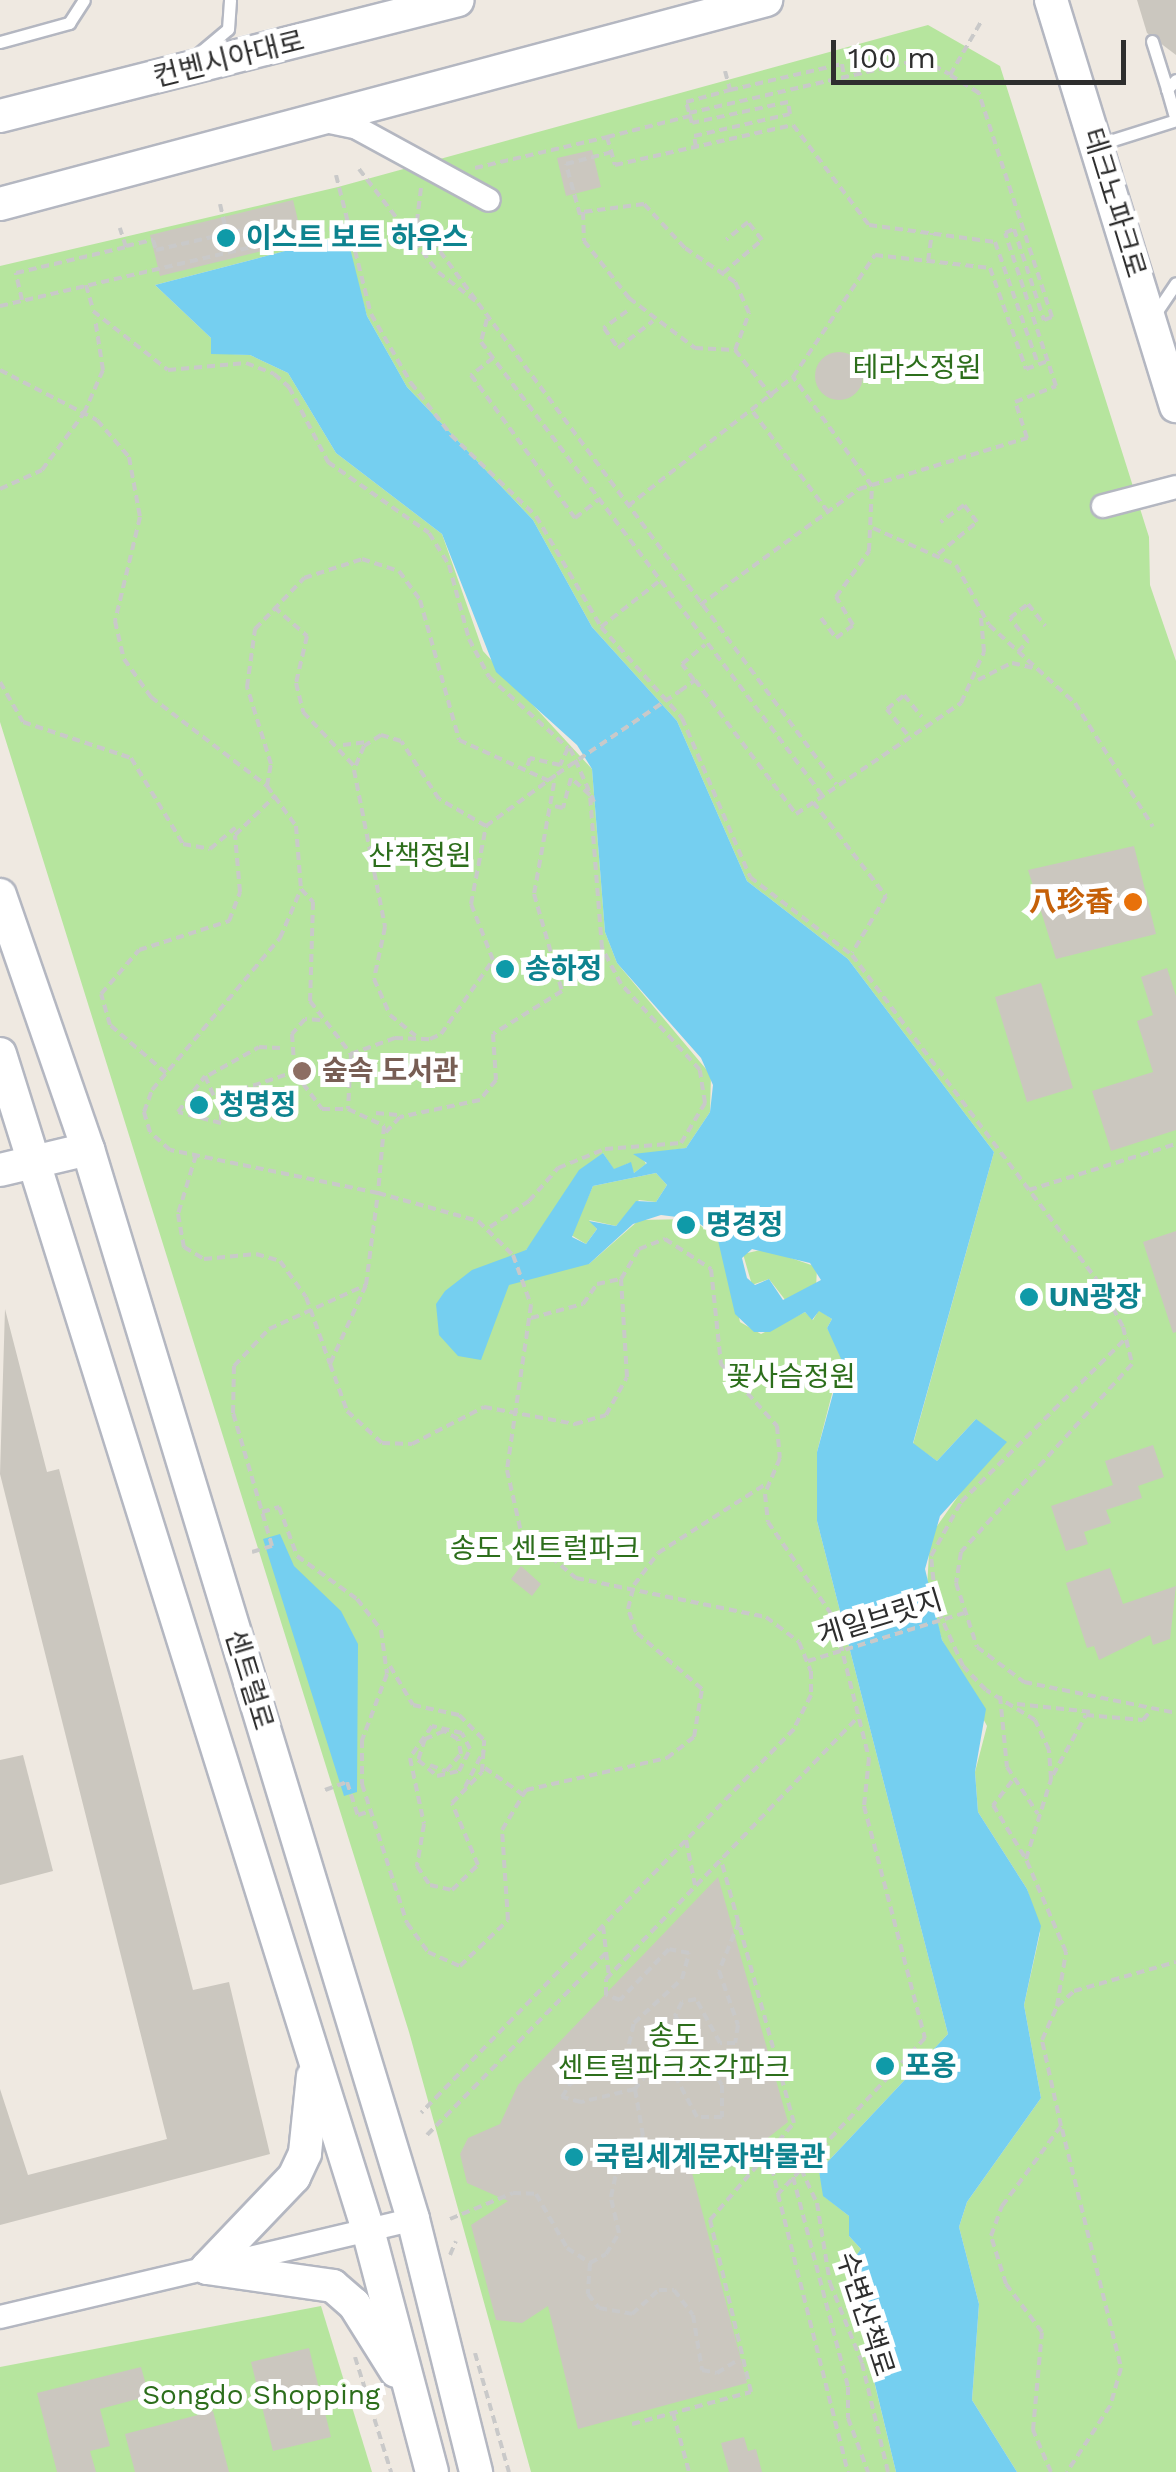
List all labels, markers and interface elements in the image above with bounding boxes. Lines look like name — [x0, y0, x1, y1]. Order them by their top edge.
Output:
scale bar — [836, 20, 1131, 82]
street label: 컨벤시아대로 — [150, 24, 308, 94]
text: 100 m — [848, 40, 936, 75]
street label: 테크노파크로 — [1075, 124, 1153, 282]
place label: 이스트 보트 하우스 — [246, 221, 468, 255]
marker: 이스트 보트 하우스 — [215, 227, 237, 249]
park label: 테라스정원 — [853, 351, 981, 385]
park label: 산책정원 — [368, 839, 472, 873]
place label: 八珍香 — [1029, 885, 1113, 919]
marker: 八珍香 — [1122, 891, 1144, 913]
place label: 송하정 — [525, 952, 602, 986]
marker: 송하정 — [494, 958, 516, 980]
place label: 숲속 도서관 — [322, 1054, 459, 1088]
marker: 숲속 도서관 — [291, 1060, 313, 1082]
place label: 청명정 — [219, 1088, 296, 1122]
marker: 청명정 — [188, 1094, 210, 1116]
place label: 명경정 — [706, 1208, 783, 1242]
marker: 명경정 — [675, 1214, 697, 1236]
place label: UN광장 — [1049, 1280, 1141, 1314]
marker: UN광장 — [1018, 1286, 1040, 1308]
park label: 꽃사슴정원 — [727, 1360, 855, 1394]
park label: 송도 센트럴파크 — [450, 1532, 640, 1566]
street label: 게일브릿지 — [814, 1583, 946, 1653]
street label: 센트럴로 — [218, 1626, 280, 1734]
park label: 송도 센트럴파크조각파크 — [558, 2019, 790, 2085]
place label: 포옹 — [905, 2049, 957, 2083]
marker: 포옹 — [874, 2055, 896, 2077]
place label: 국립세계문자박물관 — [594, 2140, 826, 2174]
marker: 국립세계문자박물관 — [563, 2146, 585, 2168]
street label: 수변산책로 — [829, 2248, 901, 2380]
park label: Songdo Shopping — [142, 2378, 380, 2412]

